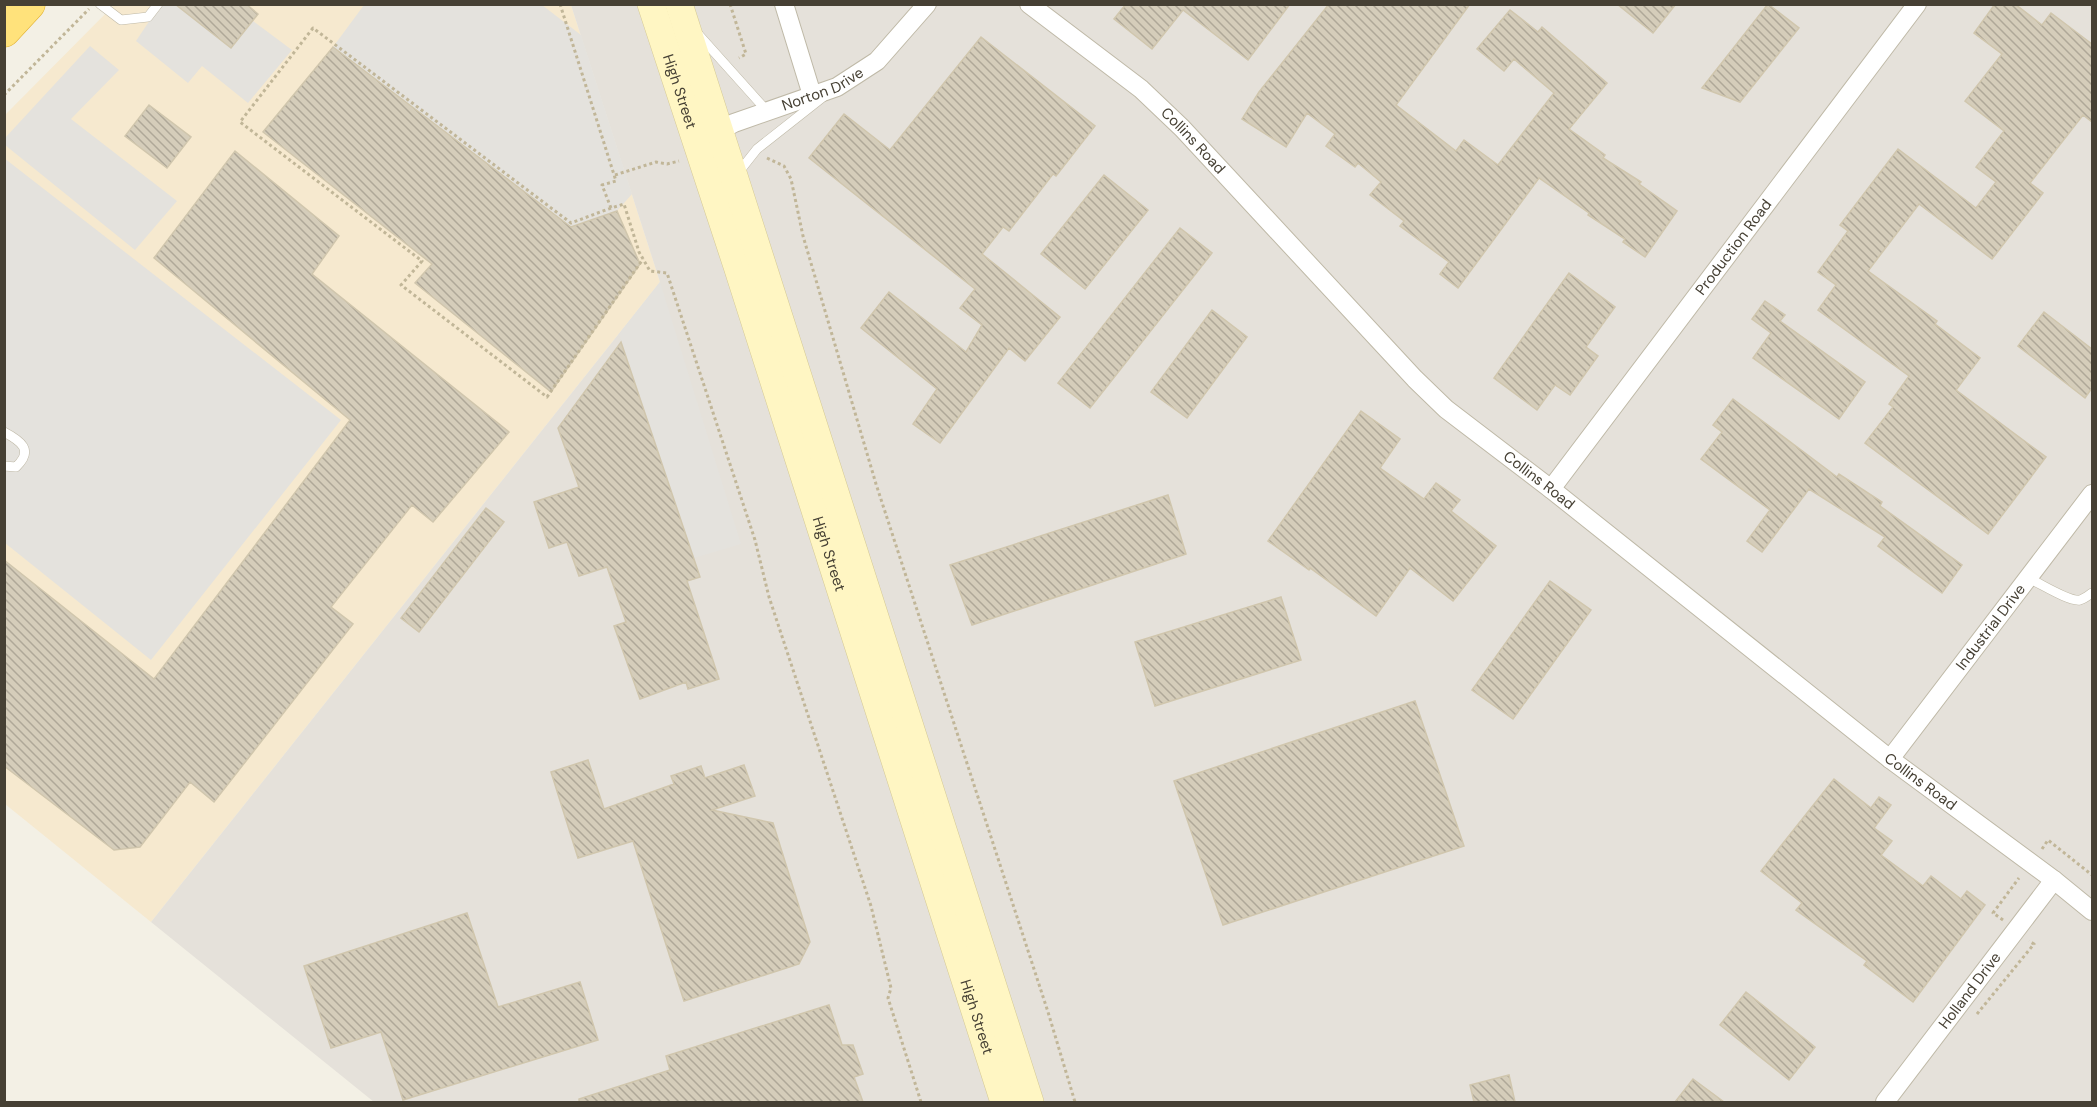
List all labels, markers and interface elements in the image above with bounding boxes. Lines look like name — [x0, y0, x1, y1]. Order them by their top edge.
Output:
street label: High Street — [658, 52, 701, 131]
street label: Norton Drive — [779, 62, 867, 116]
street label: Collins Road — [1156, 103, 1230, 178]
street label: Production Road — [1691, 195, 1776, 299]
street label: Collins Road — [1499, 446, 1579, 514]
street label: High Street — [808, 514, 850, 594]
street label: Industrial Drive — [1951, 580, 2030, 674]
street label: Collins Road — [1880, 748, 1961, 815]
street label: Holland Drive — [1934, 948, 2006, 1033]
street label: High Street — [956, 977, 998, 1057]

